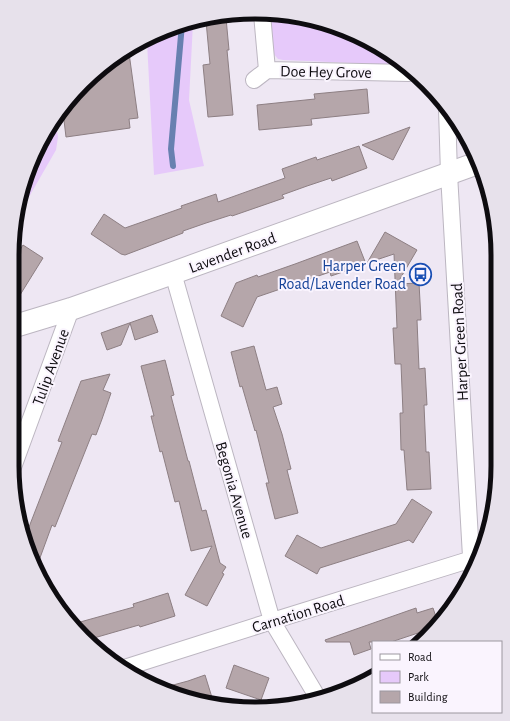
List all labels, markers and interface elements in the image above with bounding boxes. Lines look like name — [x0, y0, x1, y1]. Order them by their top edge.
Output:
street label: Doe Hey Grove — [280, 63, 372, 82]
street label: Lavender Road — [187, 230, 278, 276]
place label: Harper Green Road/Lavender Road — [278, 258, 406, 292]
bus stop icon: Harper Green Road/Lavender Road — [408, 261, 434, 287]
street label: Harper Green Road — [449, 282, 471, 401]
street label: Tulip Avenue — [30, 327, 72, 408]
street label: Begonia Avenue — [213, 440, 256, 541]
street label: Carnation Road — [250, 592, 346, 636]
legend — [372, 641, 502, 713]
text: Road — [408, 651, 432, 663]
text: Park — [408, 671, 429, 683]
text: Building — [408, 691, 448, 703]

